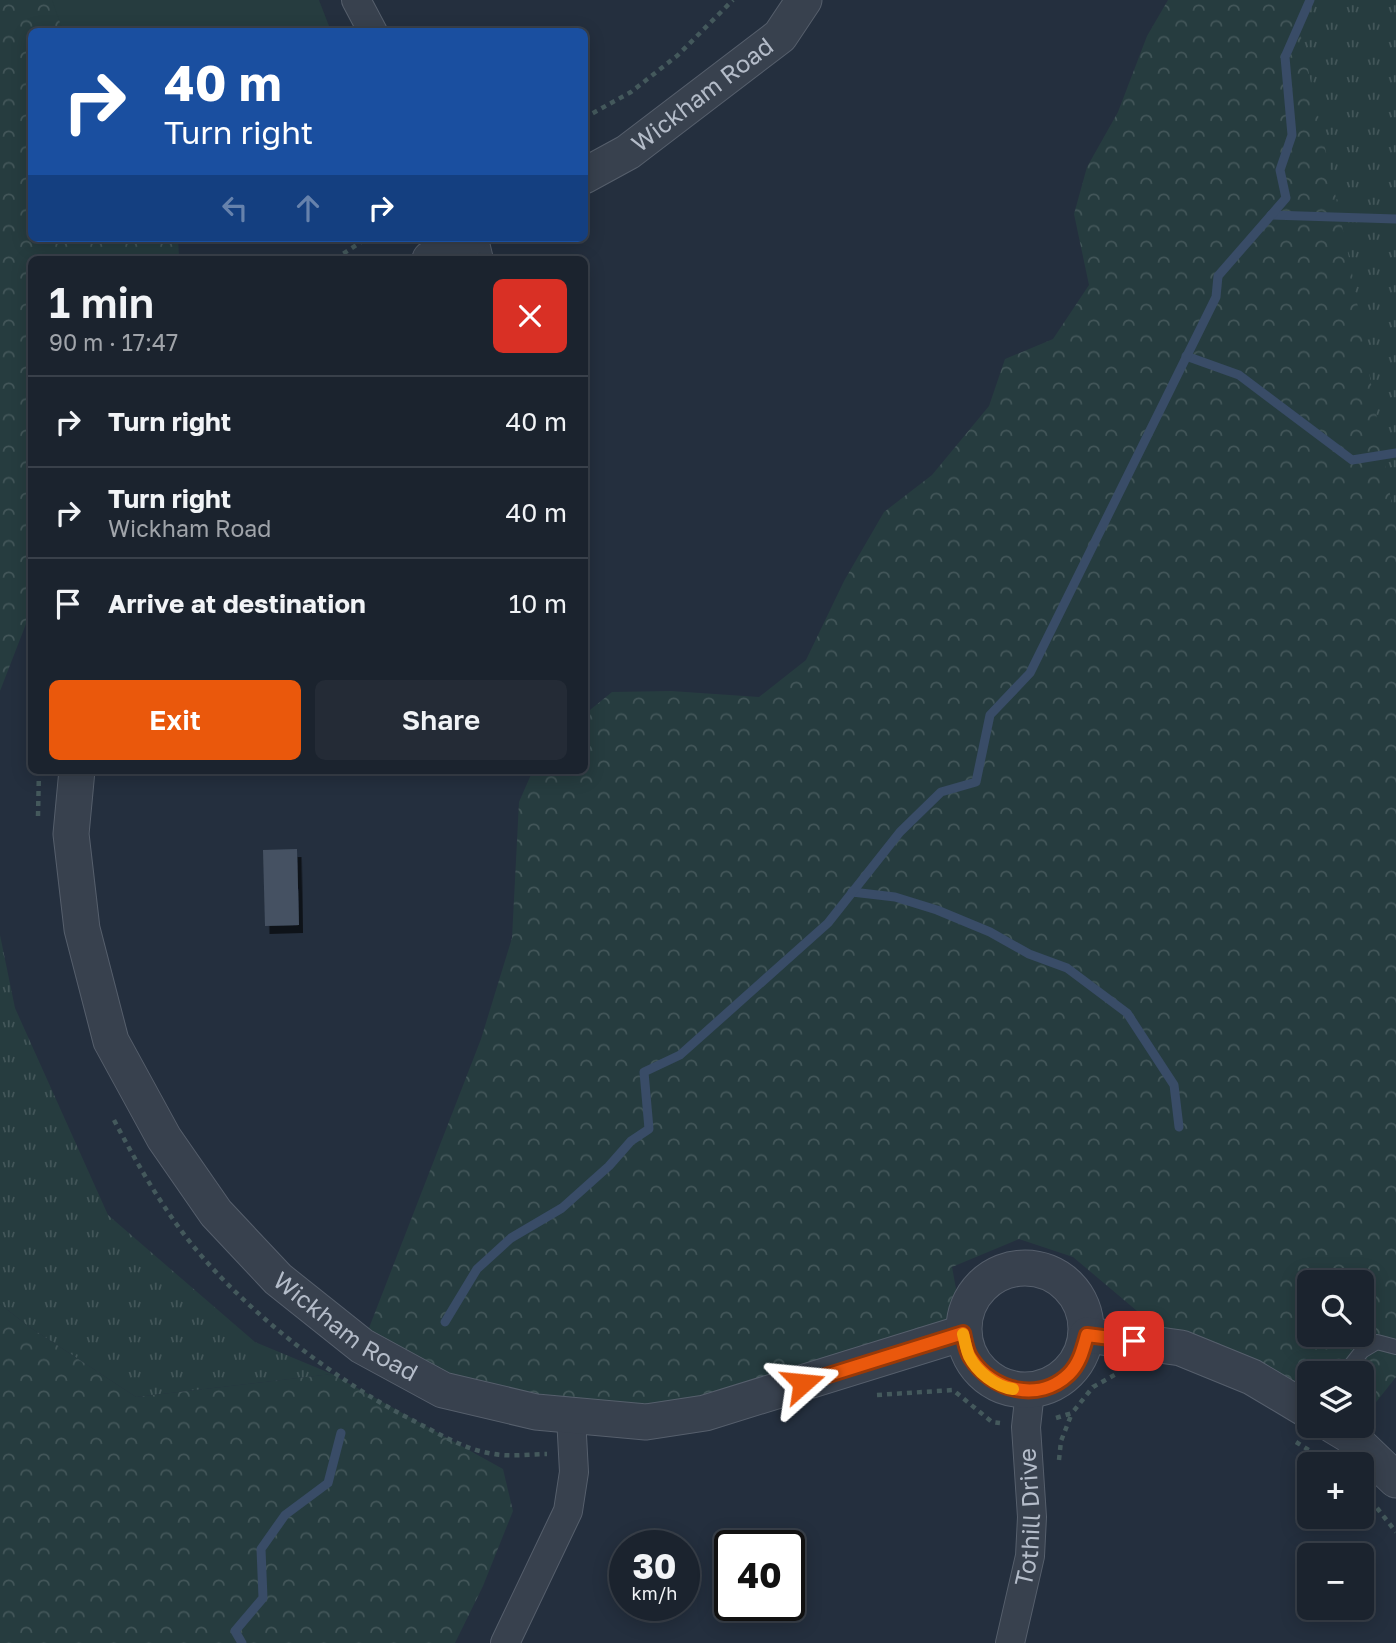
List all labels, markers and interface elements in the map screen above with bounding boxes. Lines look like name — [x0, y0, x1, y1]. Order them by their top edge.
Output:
street label: Wickham Road — [625, 31, 778, 157]
text: 40 m — [164, 53, 282, 112]
icon: right — [49, 56, 140, 147]
text: Turn right — [164, 113, 313, 151]
icon: left — [216, 189, 254, 227]
icon: ahead — [289, 189, 327, 227]
icon: right — [362, 189, 400, 227]
text: 1 min — [49, 277, 154, 327]
button: close — [493, 279, 567, 353]
text: 90 m · 17:47 — [49, 328, 178, 356]
icon: right — [49, 403, 87, 441]
text: Turn right — [108, 406, 231, 437]
text: 40 m — [506, 406, 567, 437]
text: Turn right — [108, 483, 231, 514]
icon: right — [49, 494, 87, 532]
text: 40 m — [506, 497, 567, 528]
text: Wickham Road — [108, 514, 271, 542]
icon: arrive — [49, 585, 87, 623]
text: Arrive at destination — [108, 588, 366, 619]
text: 10 m — [509, 588, 567, 619]
button: Exit — [49, 680, 301, 760]
button: Share — [315, 680, 567, 760]
street label: Wickham Road — [268, 1265, 423, 1386]
map controls — [1297, 1270, 1374, 1620]
button: search — [1297, 1270, 1374, 1347]
pin — [1104, 1311, 1164, 1371]
icon: arrive — [1115, 1322, 1153, 1360]
position arrow — [766, 1346, 840, 1420]
button: layers — [1297, 1361, 1374, 1438]
street label: Tothill Drive — [1008, 1447, 1045, 1589]
button: + — [1297, 1452, 1374, 1529]
speed limit sign: 40 — [714, 1530, 805, 1621]
button: − — [1297, 1543, 1374, 1620]
text: 30 — [632, 1545, 677, 1587]
text: km/h — [632, 1582, 677, 1604]

